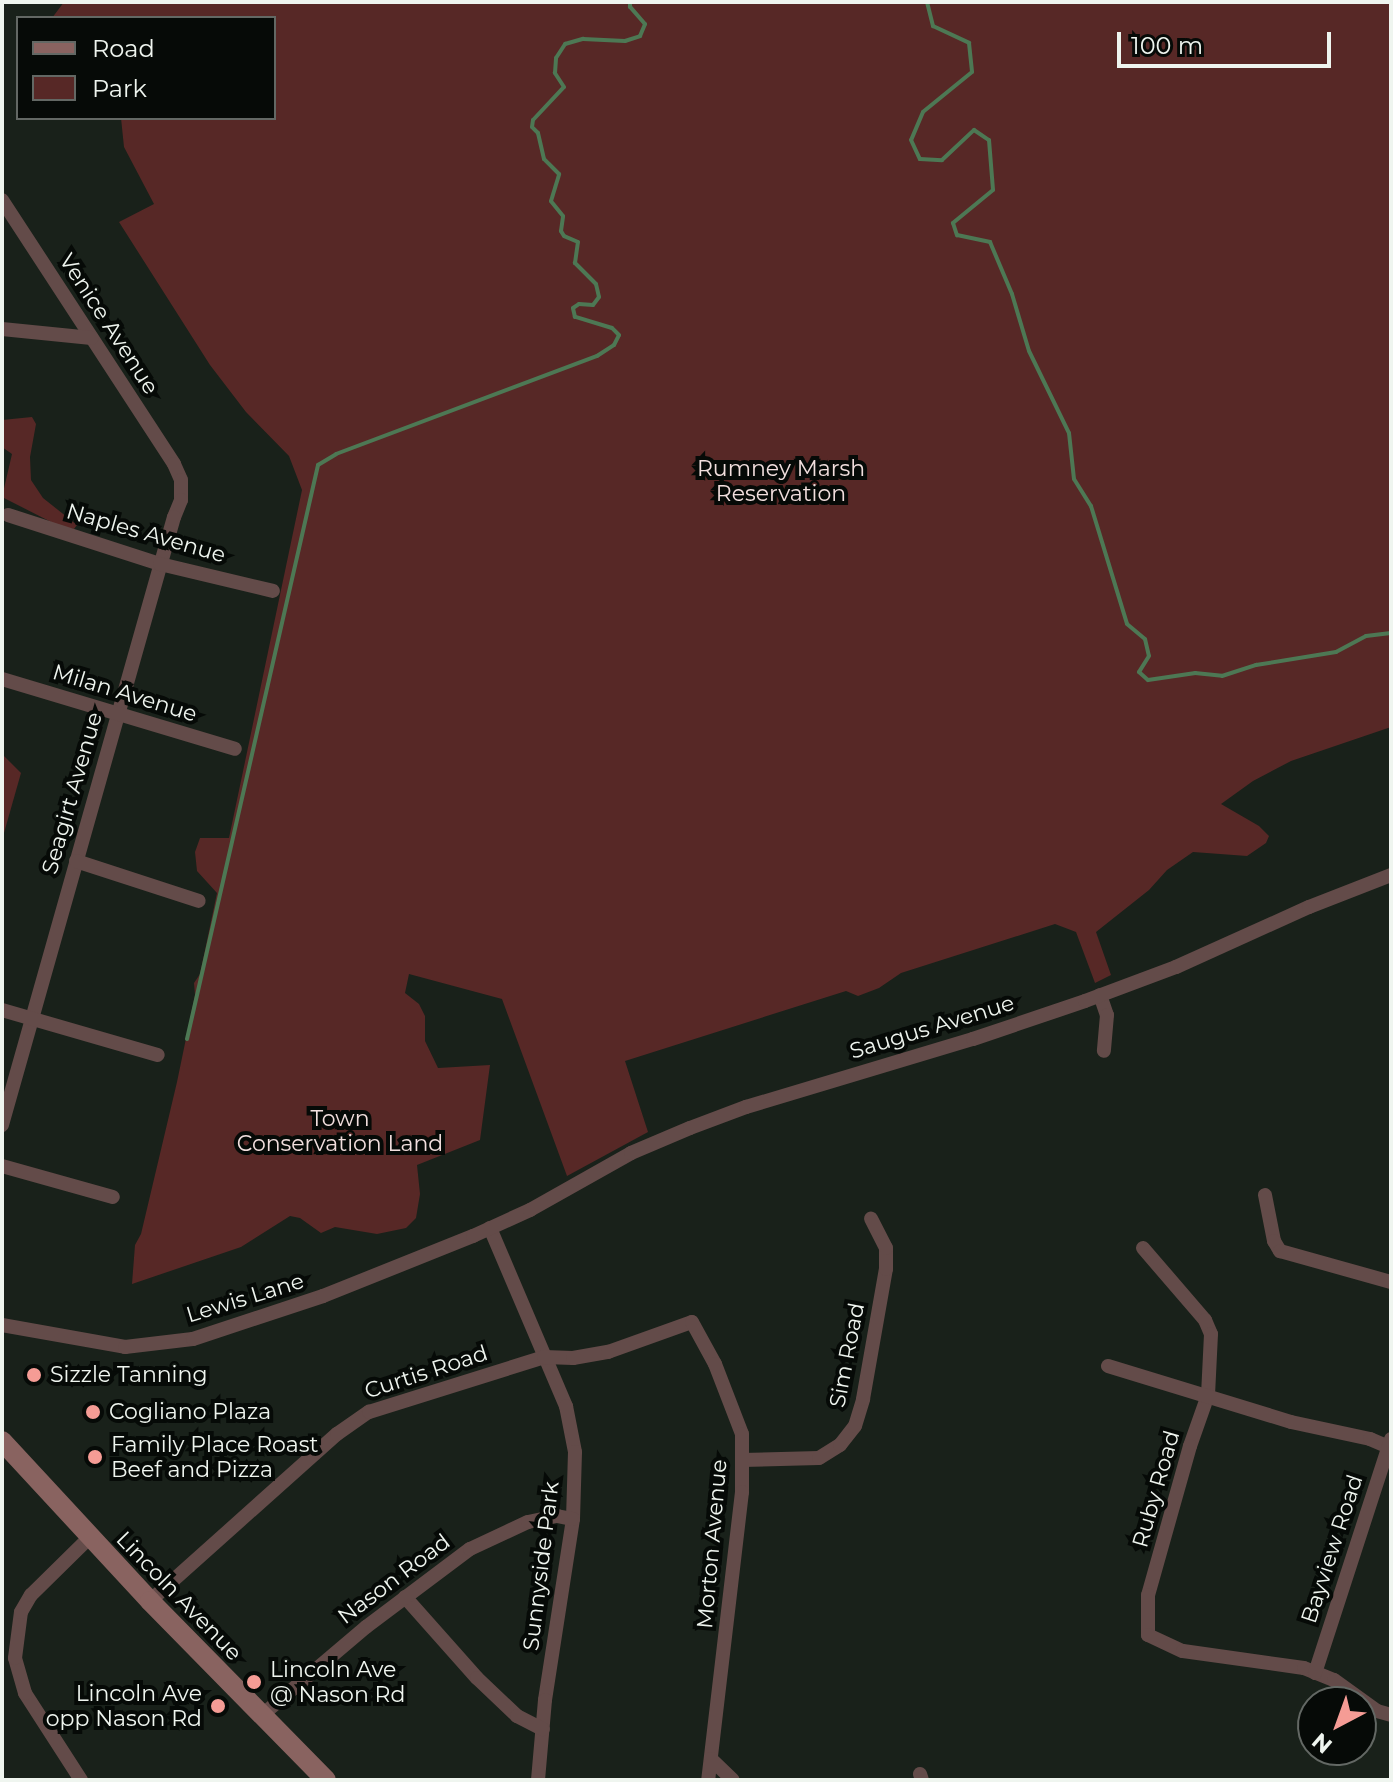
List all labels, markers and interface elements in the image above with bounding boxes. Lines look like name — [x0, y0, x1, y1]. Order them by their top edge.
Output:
legend — [16, 16, 276, 120]
scale bar — [1121, 16, 1335, 66]
text: 100 m — [1131, 31, 1203, 60]
text: Road — [92, 34, 155, 63]
text: Park — [92, 74, 147, 103]
street label: Venice Avenue — [54, 249, 164, 399]
park label: Rumney Marsh Reservation — [697, 455, 865, 506]
street label: Naples Avenue — [63, 498, 229, 568]
street label: Milan Avenue — [50, 659, 200, 727]
street label: Seagirt Avenue — [36, 709, 108, 877]
street label: Saugus Avenue — [847, 989, 1017, 1065]
park label: Town Conservation Land — [237, 1105, 443, 1156]
street label: Lewis Lane — [183, 1268, 307, 1328]
street label: Sim Road — [824, 1300, 870, 1410]
street label: Curtis Road — [361, 1340, 491, 1404]
place label: Sizzle Tanning — [50, 1362, 207, 1388]
marker: Sizzle Tanning — [25, 1366, 43, 1384]
place label: Cogliano Plaza — [109, 1399, 271, 1425]
marker: Cogliano Plaza — [84, 1403, 102, 1421]
street label: Ruby Road — [1127, 1427, 1185, 1551]
place label: Family Place Roast Beef and Pizza — [111, 1431, 318, 1482]
marker: Family Place Roast Beef and Pizza — [86, 1448, 104, 1466]
street label: Morton Avenue — [691, 1458, 733, 1630]
street label: Bayview Road — [1296, 1471, 1368, 1627]
street label: Sunnyside Park — [518, 1480, 564, 1652]
street label: Lincoln Avenue — [111, 1526, 247, 1666]
street label: Nason Road — [333, 1528, 455, 1630]
place label: Lincoln Ave @ Nason Rd — [270, 1656, 405, 1708]
marker: Lincoln Ave @ Nason Rd — [245, 1673, 263, 1691]
place label: Lincoln Ave opp Nason Rd — [46, 1680, 202, 1732]
north arrow — [1297, 1686, 1377, 1766]
marker: Lincoln Ave opp Nason Rd — [209, 1697, 227, 1715]
text: N — [1307, 1727, 1338, 1759]

